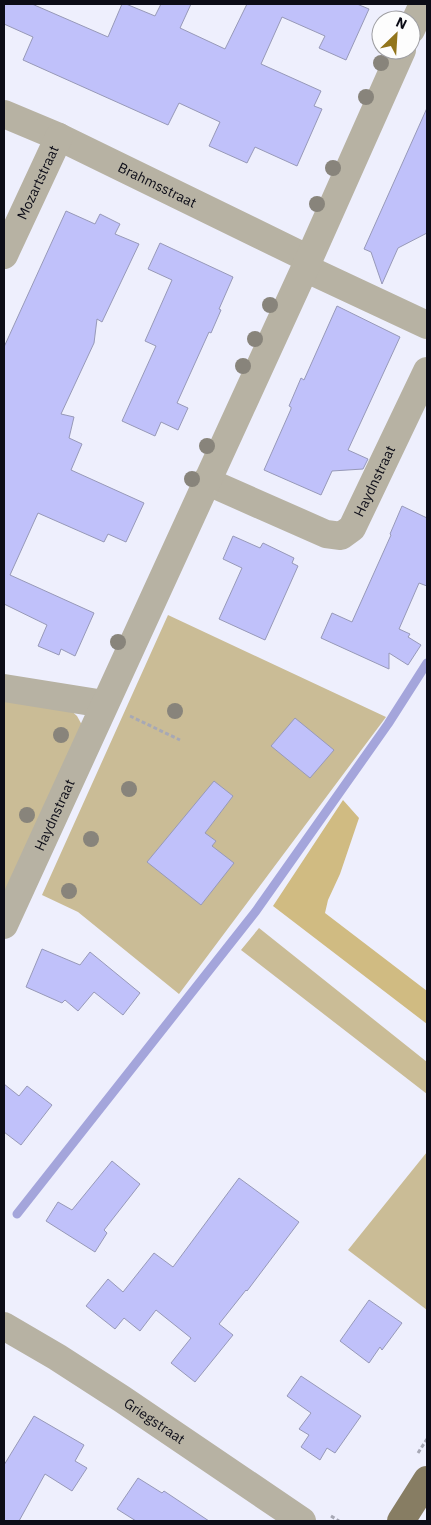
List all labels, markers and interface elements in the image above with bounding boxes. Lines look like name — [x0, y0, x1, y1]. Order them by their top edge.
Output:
north arrow — [371, 10, 421, 60]
text: N — [393, 13, 410, 34]
street label: Mozartstraat — [13, 142, 63, 223]
street label: Brahmsstraat — [115, 158, 200, 212]
street label: Haydnstraat — [350, 442, 399, 520]
street label: Haydnstraat — [30, 776, 79, 854]
street label: Griegstraat — [120, 1394, 189, 1448]

